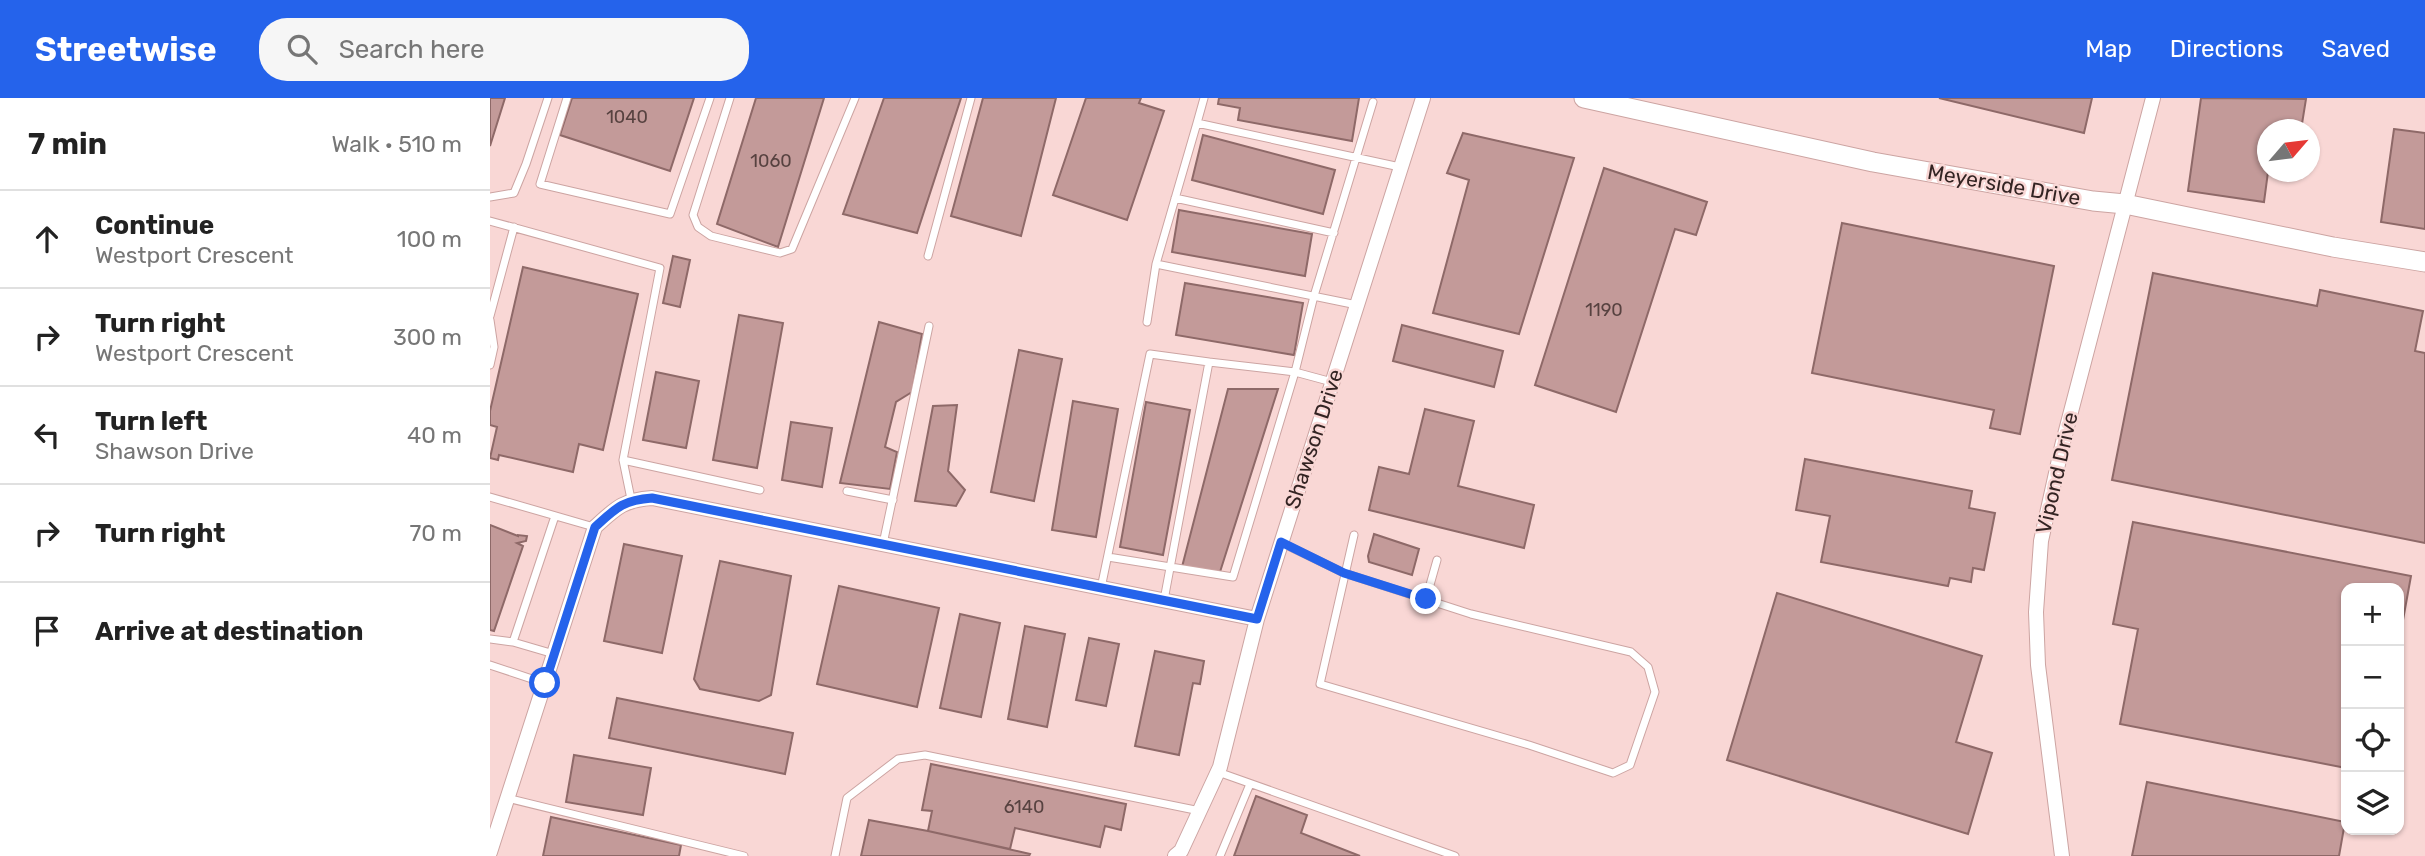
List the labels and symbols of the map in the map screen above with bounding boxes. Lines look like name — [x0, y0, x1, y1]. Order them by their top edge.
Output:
house number: 1040 — [606, 106, 648, 128]
north arrow — [2257, 119, 2320, 182]
house number: 1060 — [750, 150, 792, 172]
street label: Meyerside Drive — [1926, 159, 2082, 210]
house number: 1190 — [1585, 299, 1623, 321]
street label: Shawson Drive — [1279, 366, 1348, 512]
street label: Vipond Drive — [2030, 410, 2083, 536]
route end — [1410, 583, 1441, 614]
route start — [529, 667, 560, 698]
house number: 6140 — [1004, 796, 1044, 818]

